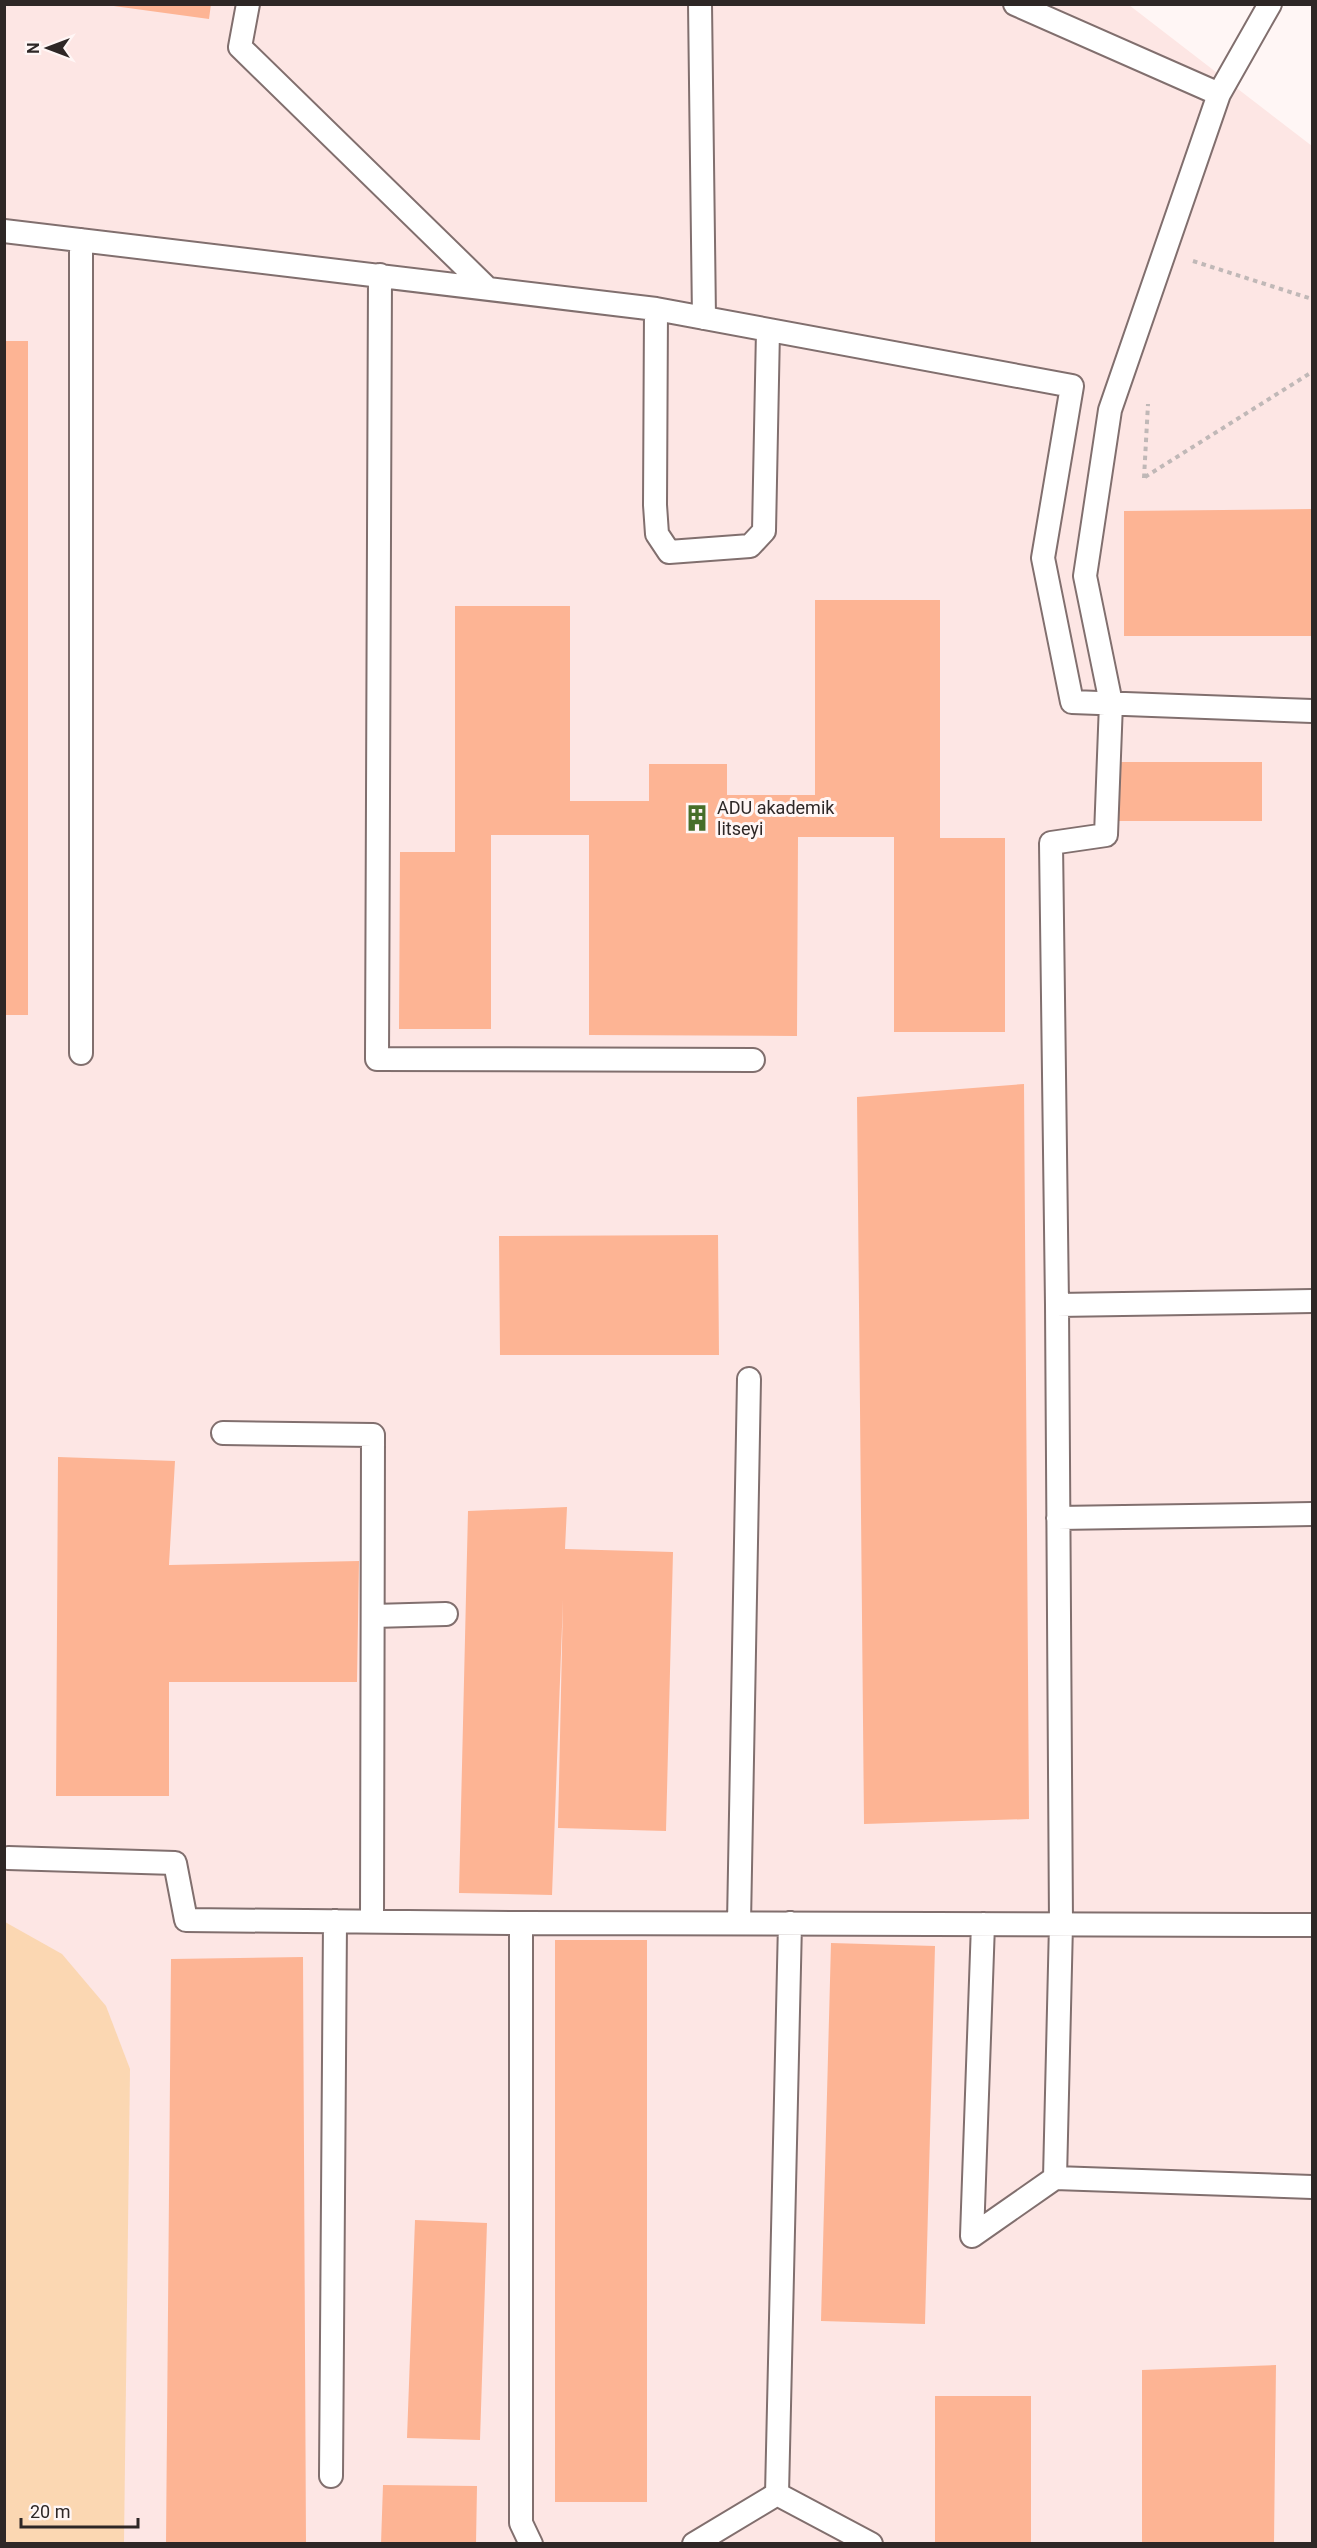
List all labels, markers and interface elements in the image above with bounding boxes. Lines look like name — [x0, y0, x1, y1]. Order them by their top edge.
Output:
north arrow — [18, 18, 78, 78]
text: N — [24, 42, 43, 54]
place label: ADU akademik litseyi — [717, 797, 835, 839]
building icon: ADU akademik litseyi — [682, 803, 712, 833]
scale bar — [21, 2491, 138, 2529]
text: 20 m — [30, 2501, 70, 2522]

